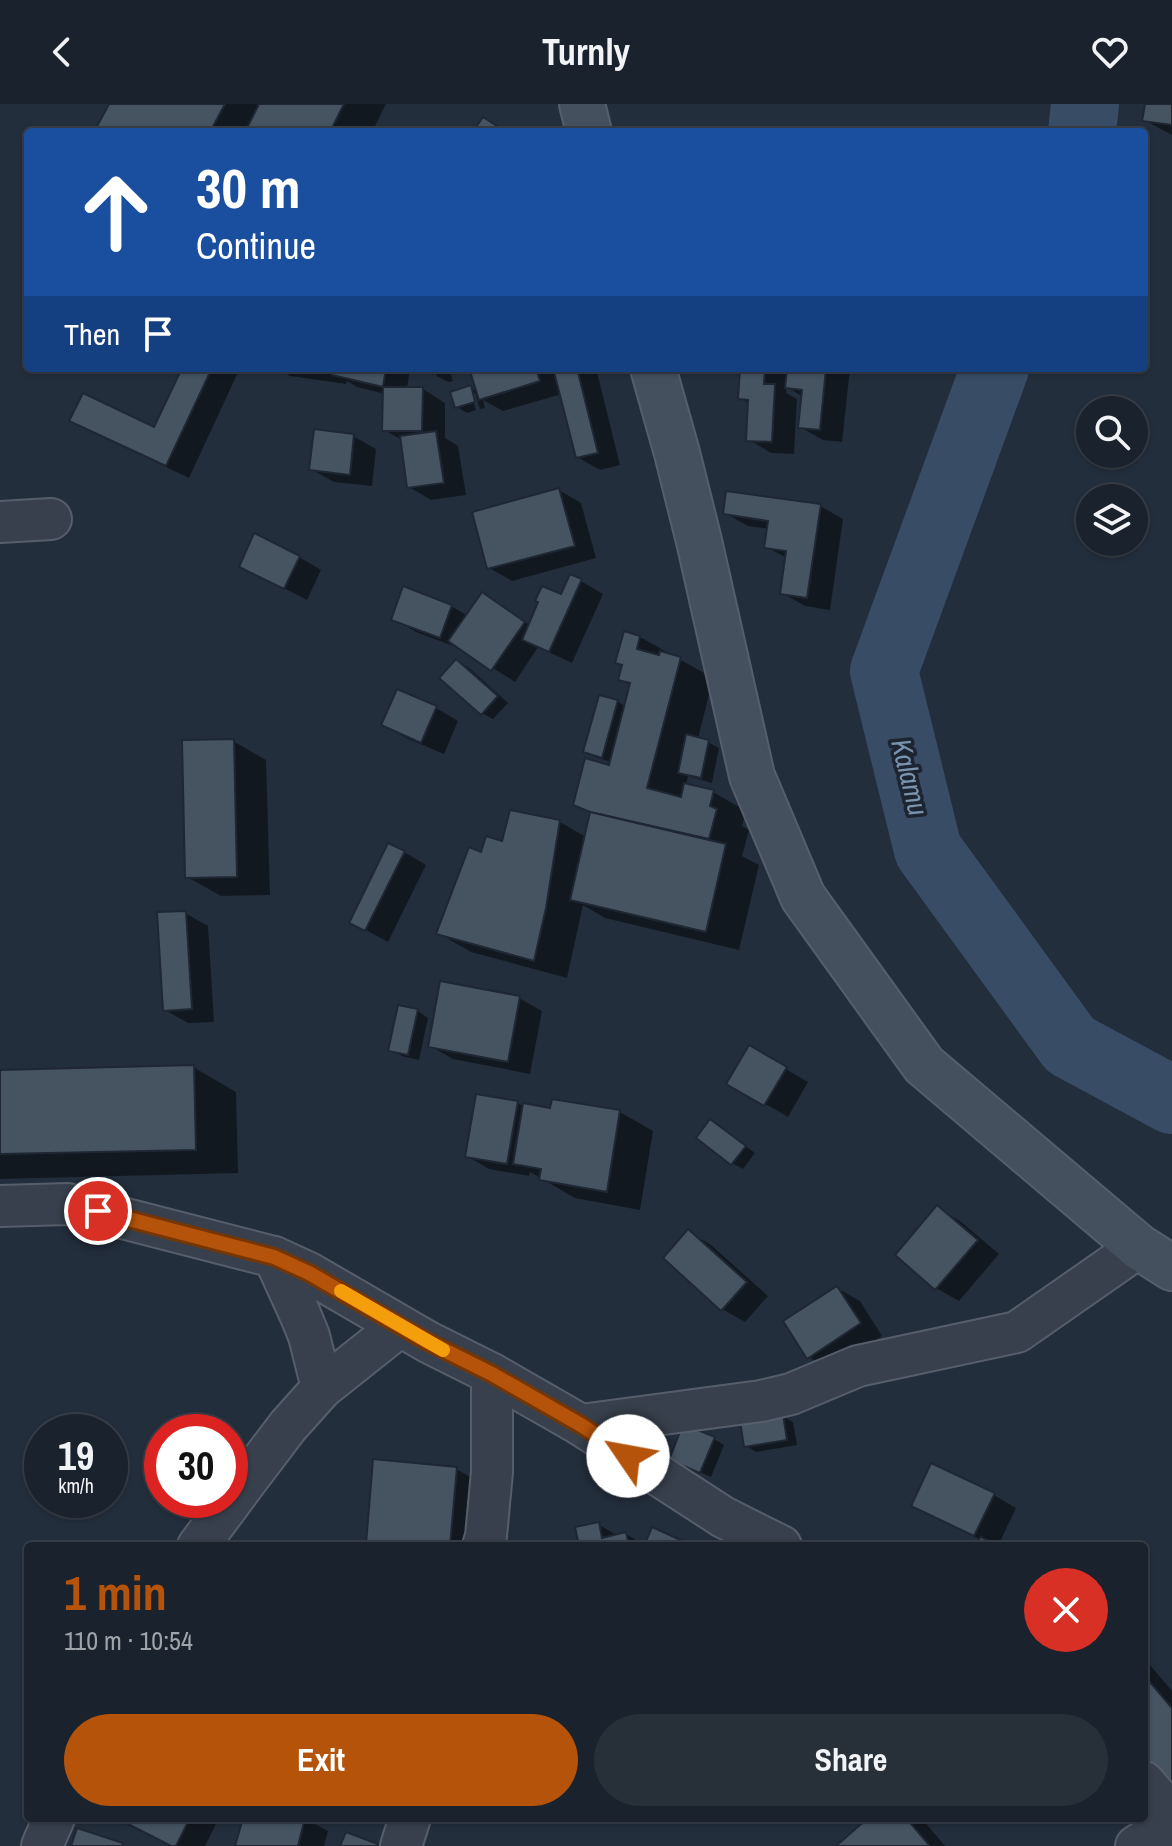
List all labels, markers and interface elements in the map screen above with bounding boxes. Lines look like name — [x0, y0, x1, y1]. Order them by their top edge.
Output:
text: Turnly — [542, 28, 630, 76]
icon: back — [40, 30, 84, 74]
icon: heart — [1088, 30, 1132, 74]
text: 30 m — [196, 150, 301, 225]
icon: ahead — [64, 160, 168, 264]
text: Continue — [196, 222, 316, 270]
icon: arrive — [136, 312, 180, 356]
text: Then — [64, 314, 120, 354]
map controls — [1076, 396, 1148, 556]
button: search — [1076, 396, 1148, 468]
button: layers — [1076, 484, 1148, 556]
water label: Kalamu — [882, 735, 938, 820]
pin — [64, 1177, 132, 1245]
icon: arrive — [76, 1189, 120, 1233]
speed limit sign: 30 — [144, 1414, 248, 1518]
position arrow — [586, 1414, 670, 1498]
text: 19 — [58, 1429, 94, 1482]
text: km/h — [58, 1472, 94, 1499]
text: 1 min — [64, 1560, 167, 1625]
button: close — [1024, 1568, 1108, 1652]
text: 110 m · 10:54 — [64, 1623, 193, 1658]
button: Exit — [64, 1714, 578, 1806]
button: Share — [594, 1714, 1108, 1806]

